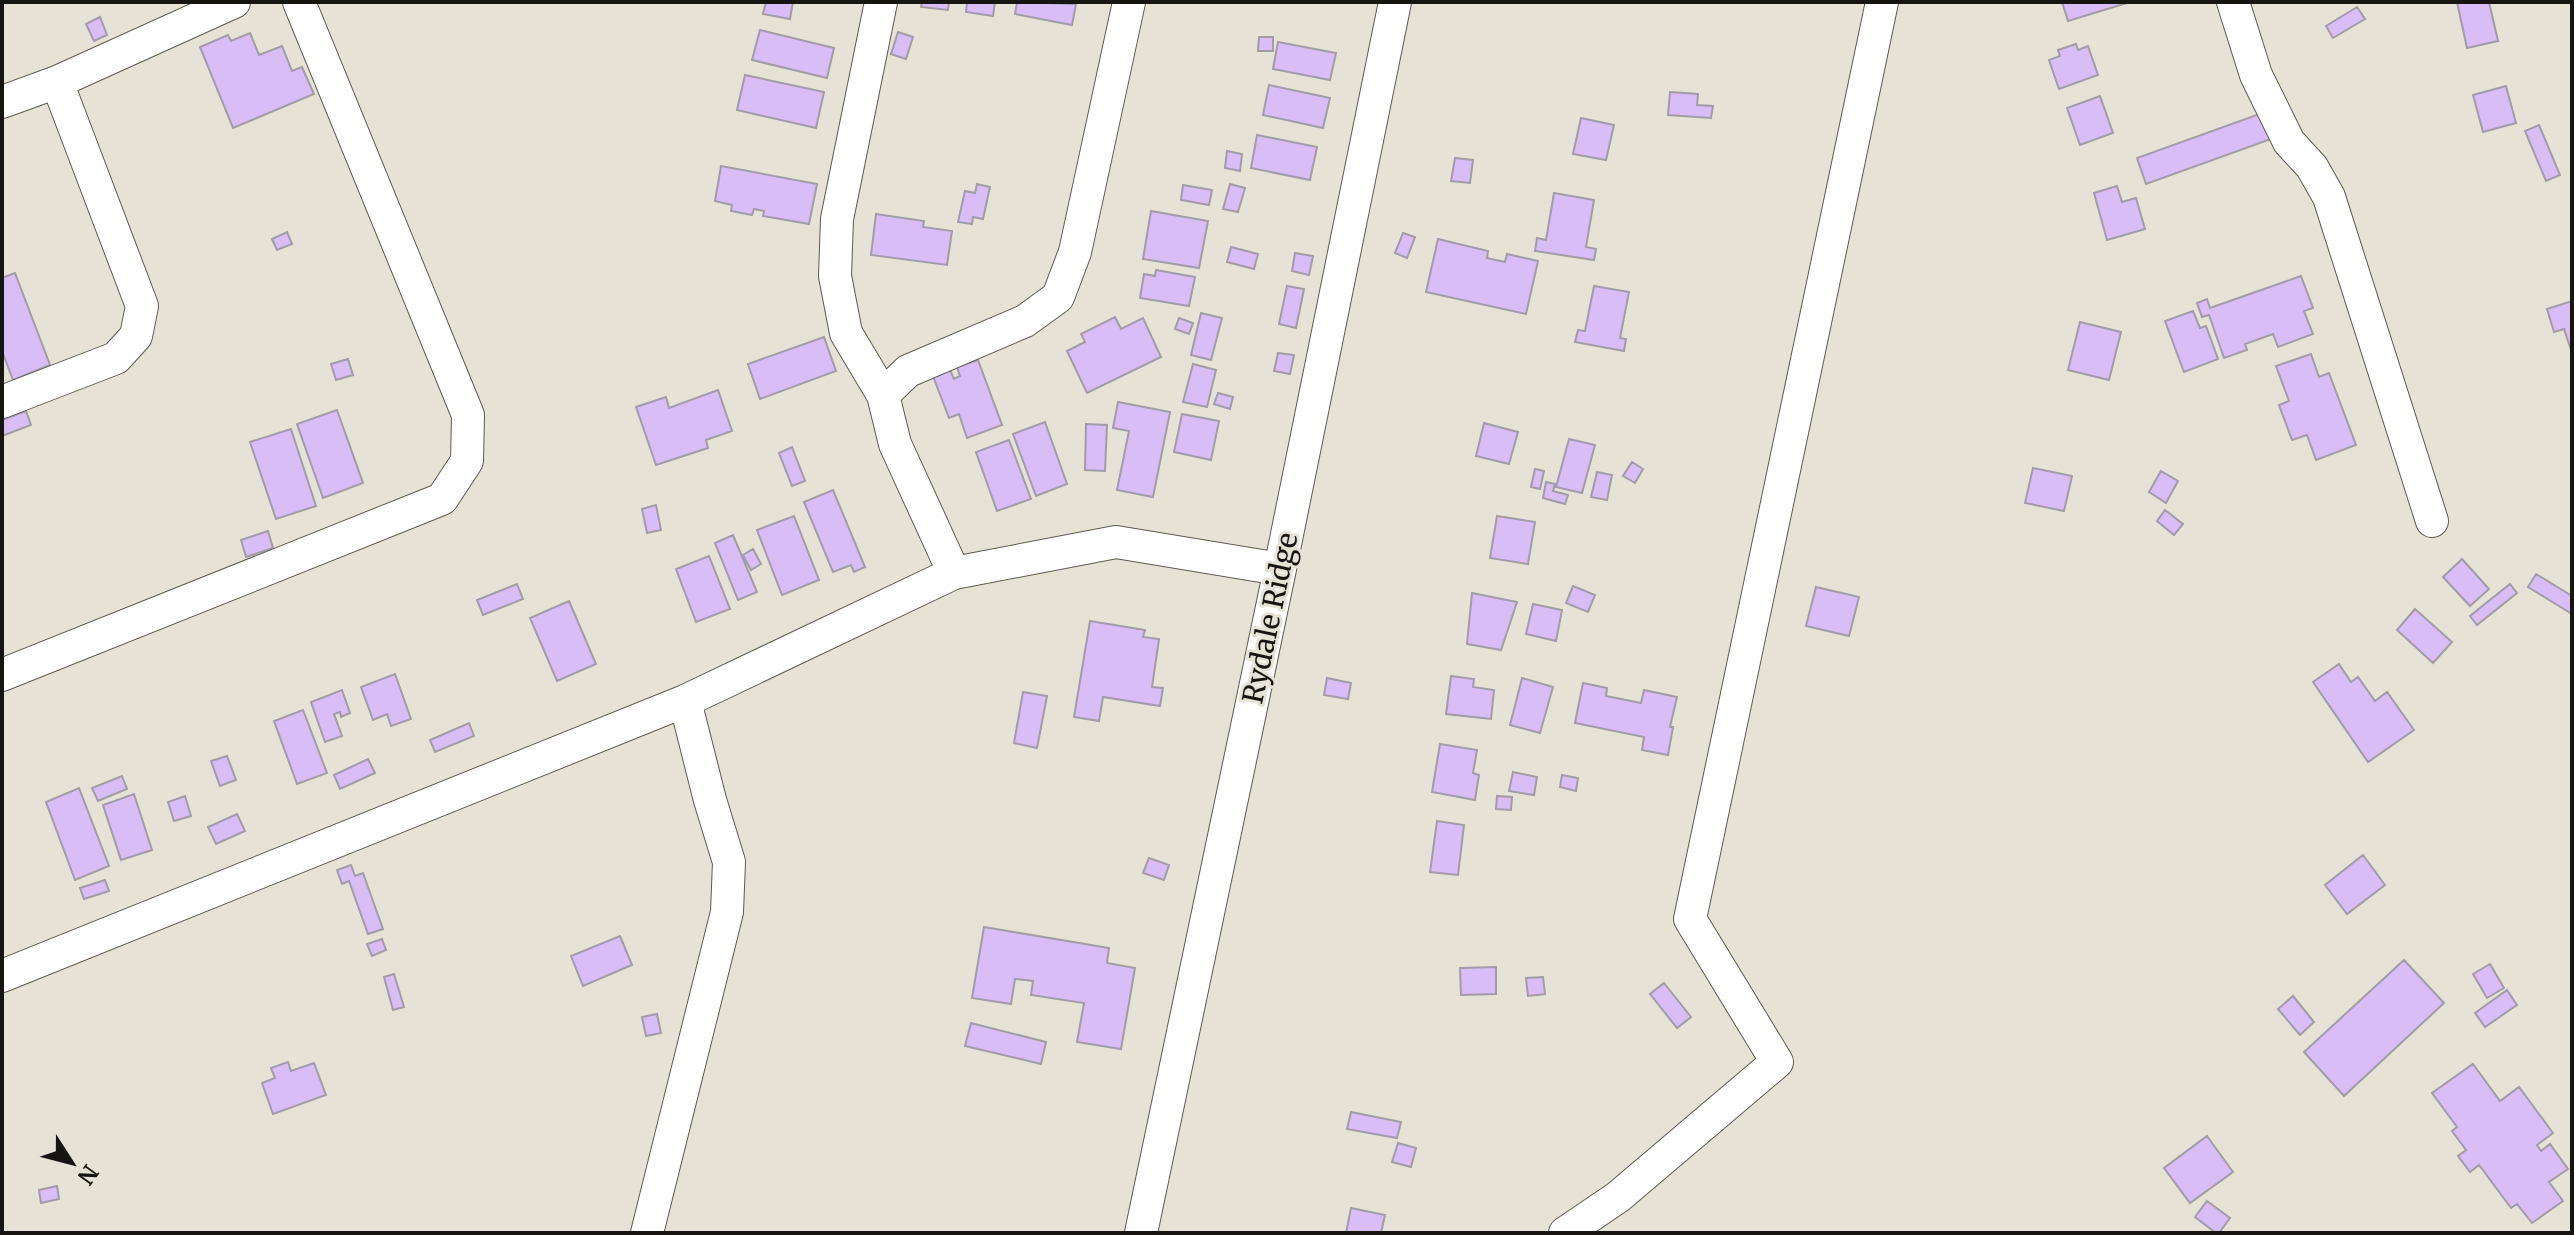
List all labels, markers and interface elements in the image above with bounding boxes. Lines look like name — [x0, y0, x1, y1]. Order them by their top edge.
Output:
street label: Rydale Ridge — [1234, 529, 1306, 707]
north arrow — [32, 1123, 112, 1203]
text: N — [71, 1159, 105, 1191]

